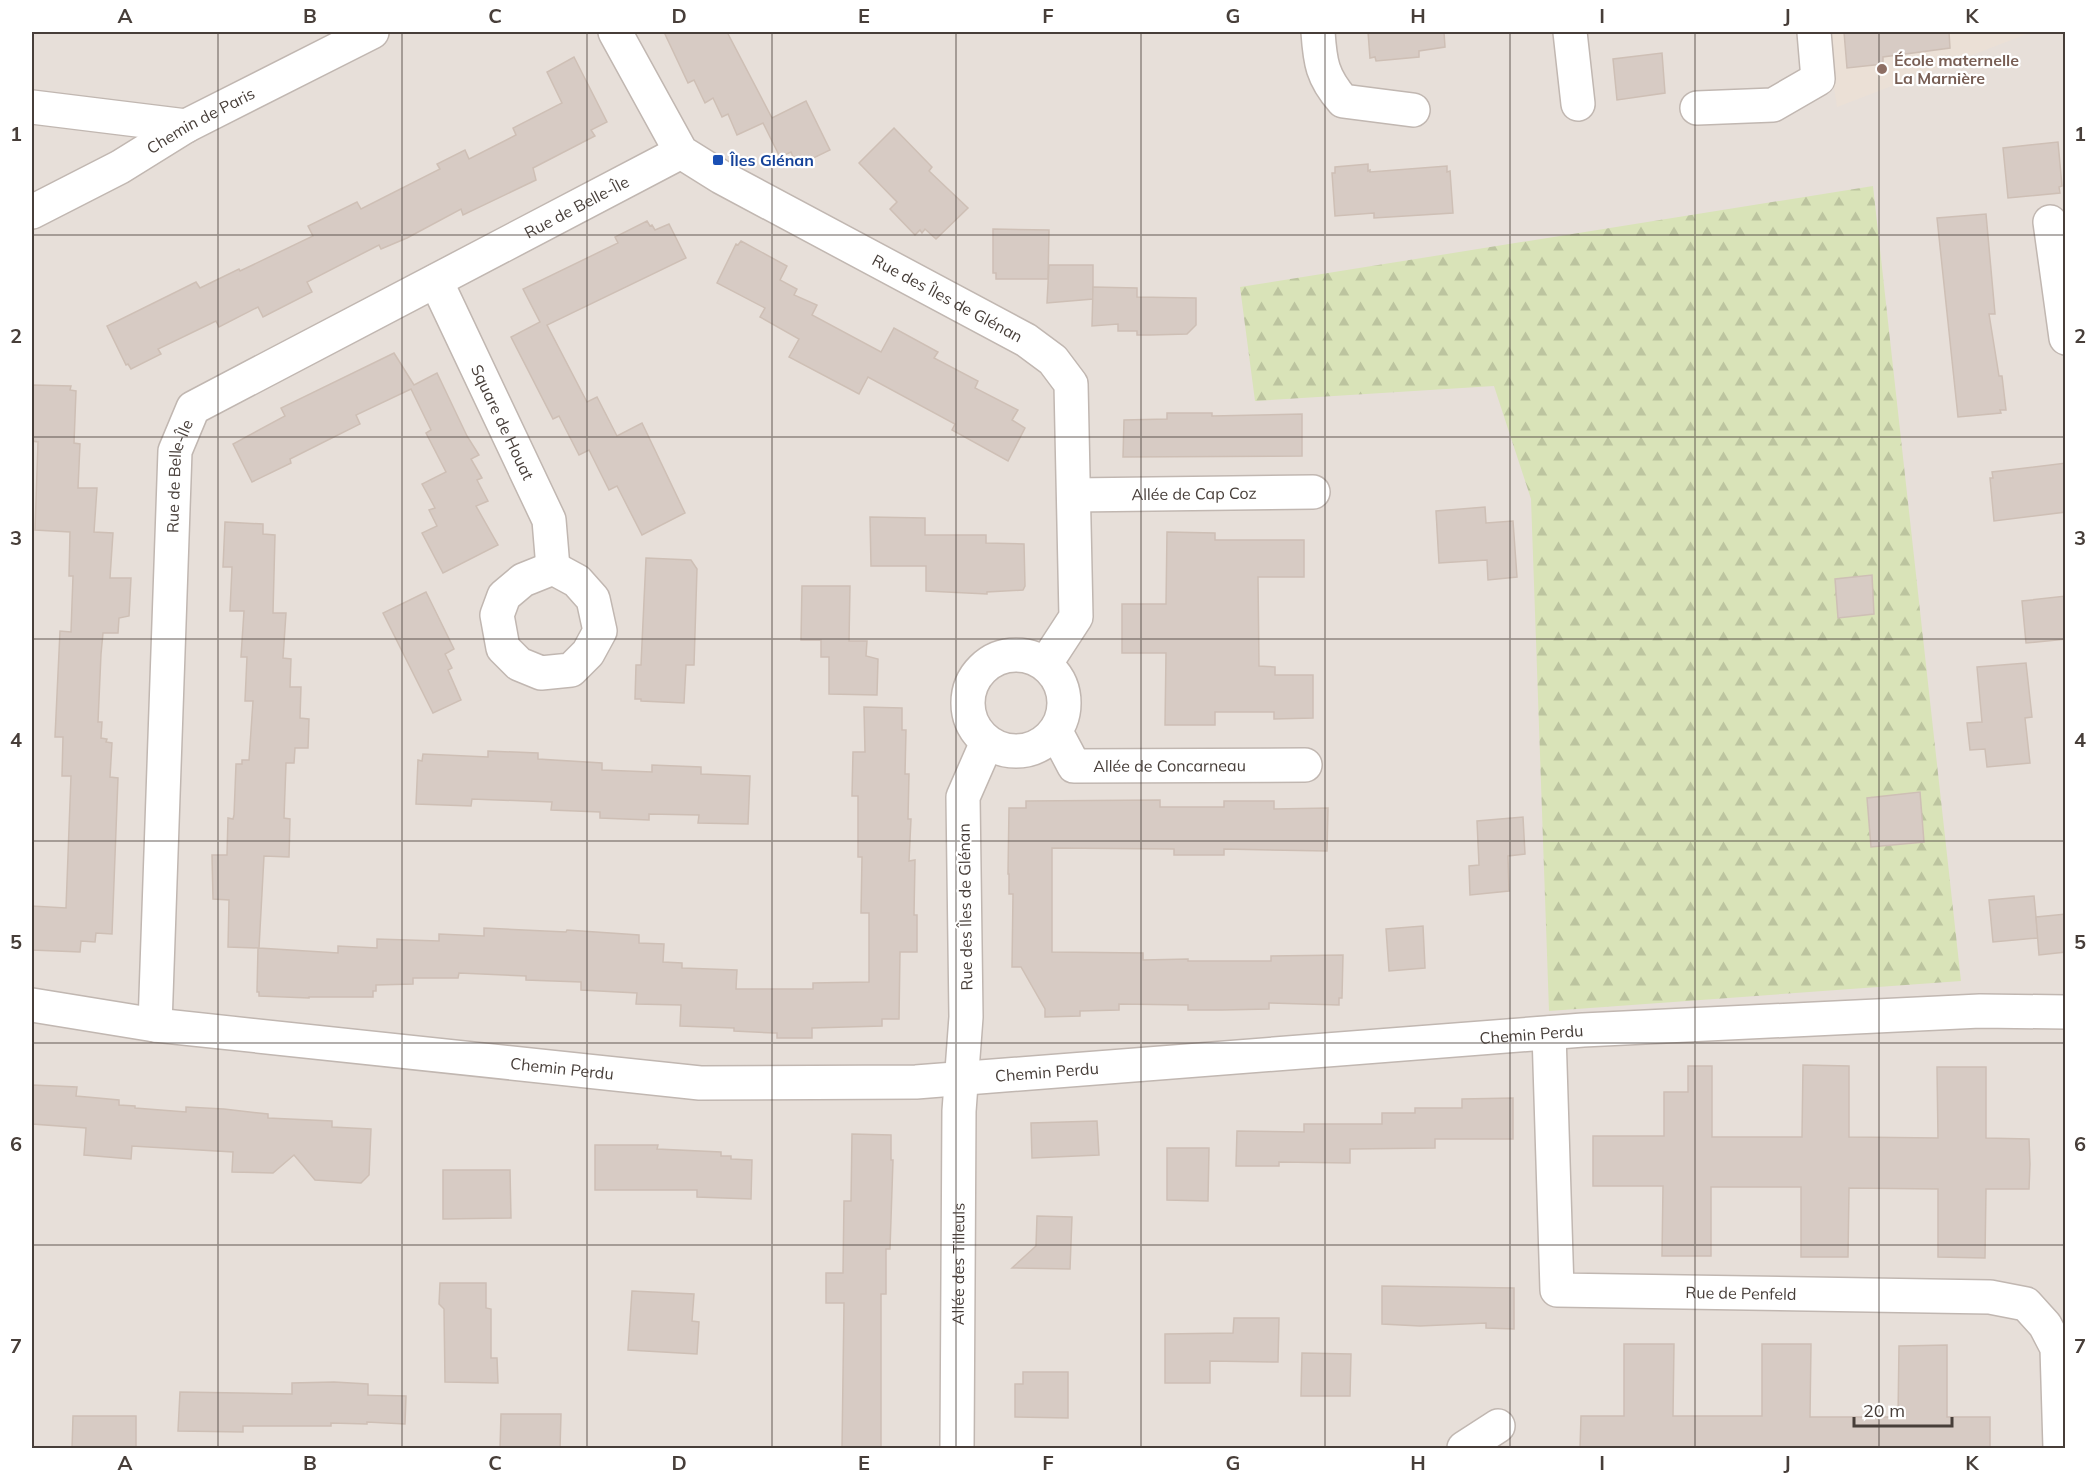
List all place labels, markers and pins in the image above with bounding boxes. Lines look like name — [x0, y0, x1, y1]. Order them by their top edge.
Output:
place label: École maternelle La Marnière — [1894, 50, 2019, 88]
marker: École maternelle La Marnière — [1875, 62, 1889, 76]
place label: Îles Glénan — [729, 150, 814, 170]
marker: Îles Glénan — [711, 153, 725, 167]

